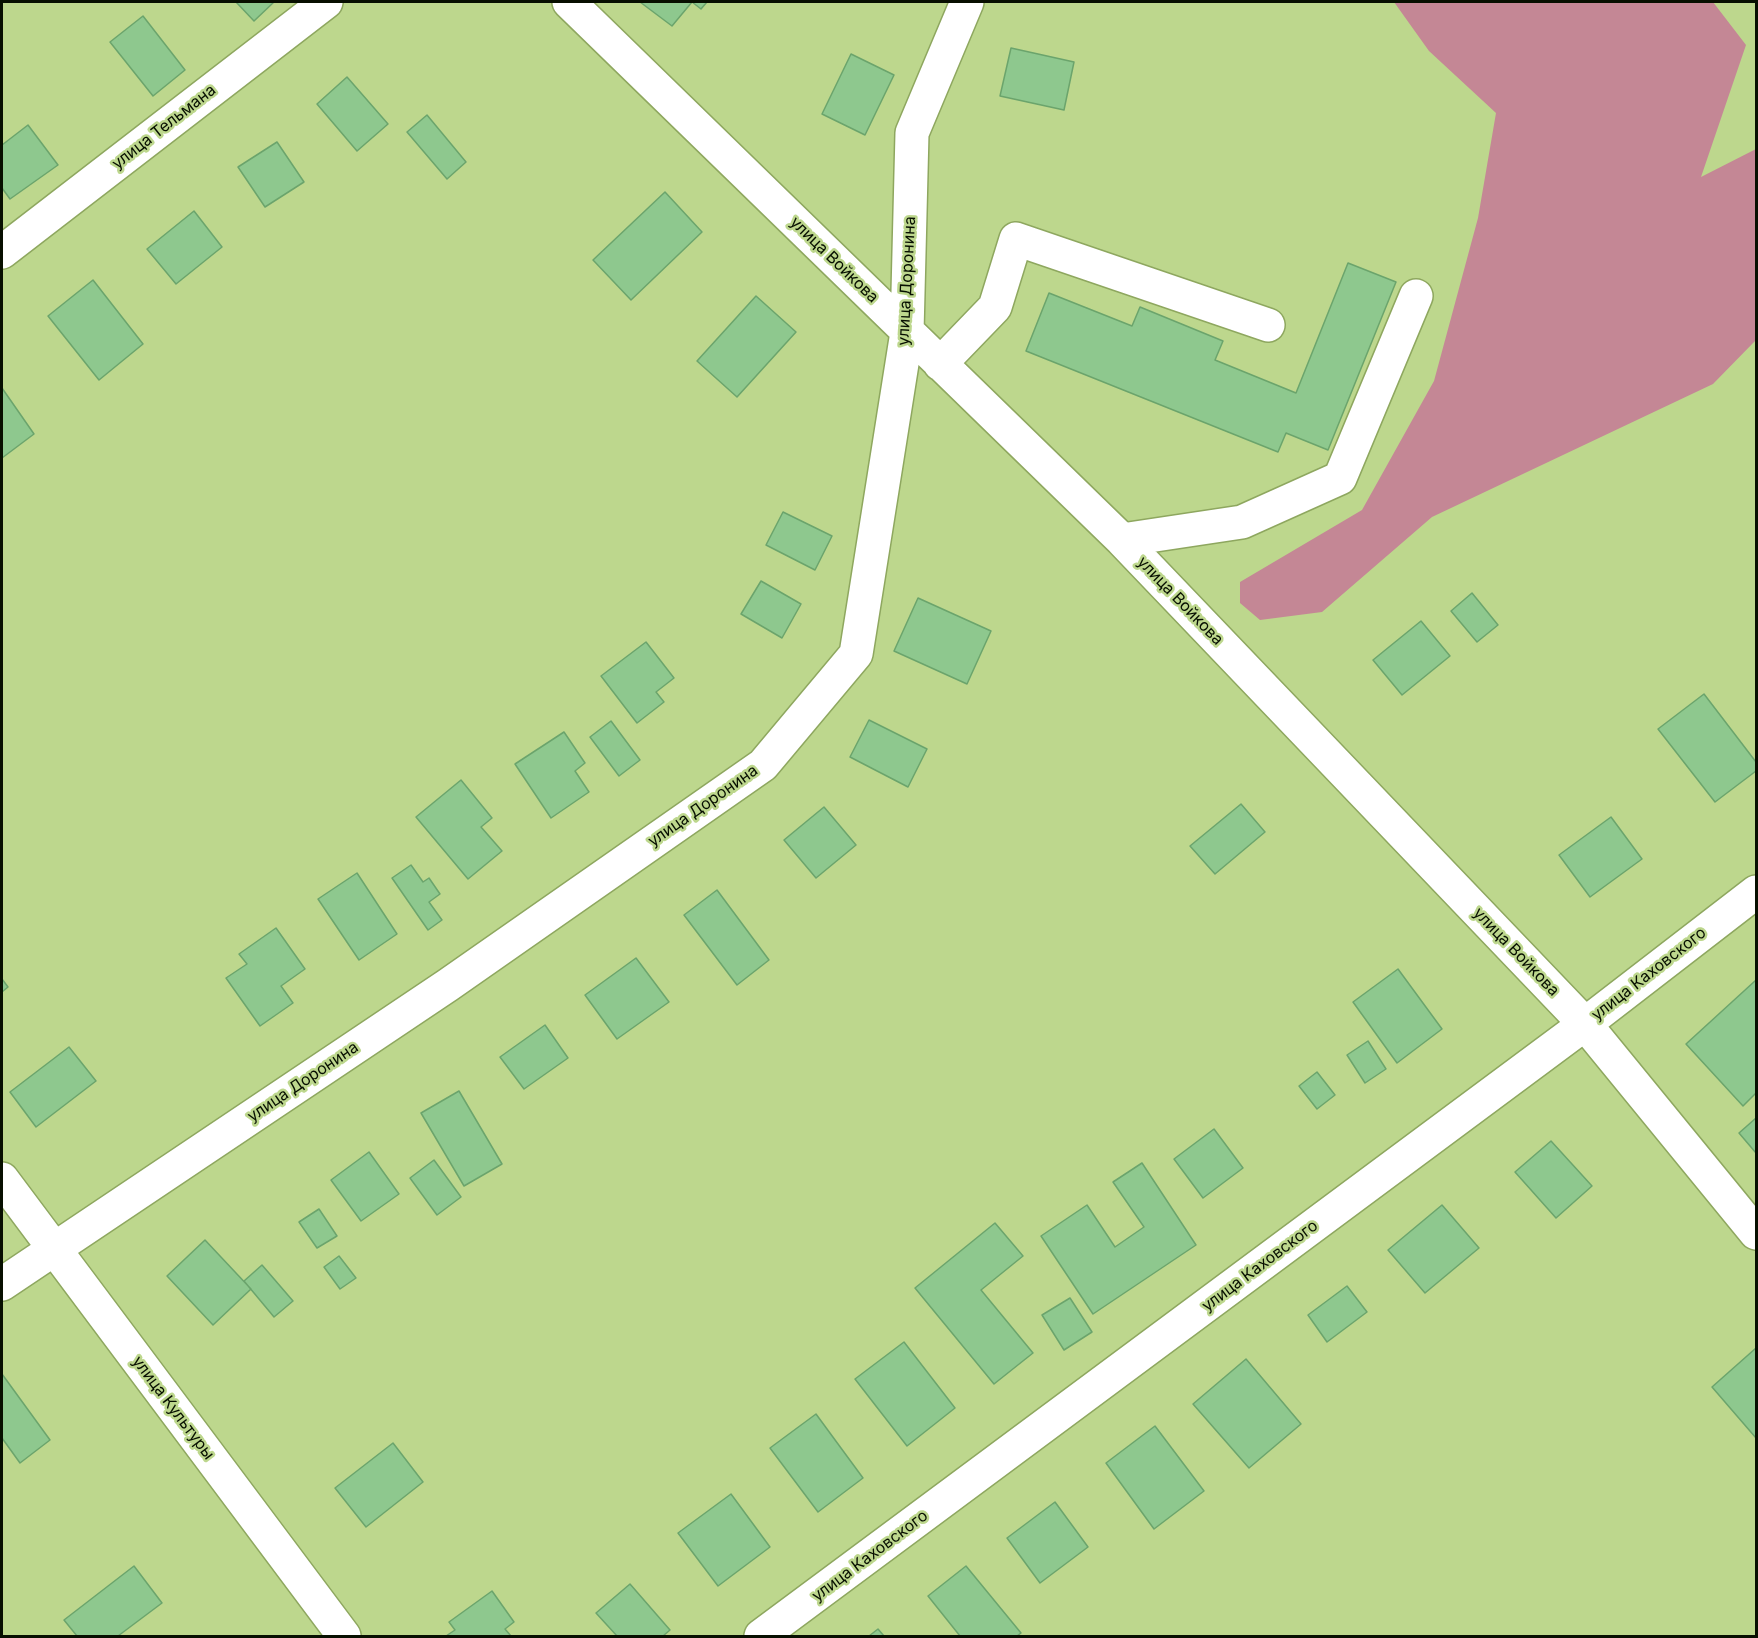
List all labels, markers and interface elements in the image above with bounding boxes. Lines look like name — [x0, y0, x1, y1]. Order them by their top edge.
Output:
street label: улица Тельмана — [108, 81, 220, 173]
street label: улица Войкова — [786, 213, 882, 307]
street label: улица Доронина — [894, 216, 920, 346]
street label: улица Войкова — [1133, 553, 1227, 649]
street label: улица Доронина — [644, 761, 762, 851]
street label: улица Войкова — [1469, 904, 1563, 1000]
street label: улица Каховского — [1588, 923, 1710, 1025]
street label: улица Доронина — [244, 1038, 362, 1126]
street label: улица Каховского — [1198, 1216, 1322, 1316]
street label: улица Культуры — [128, 1353, 218, 1463]
street label: улица Каховского — [808, 1506, 932, 1606]

